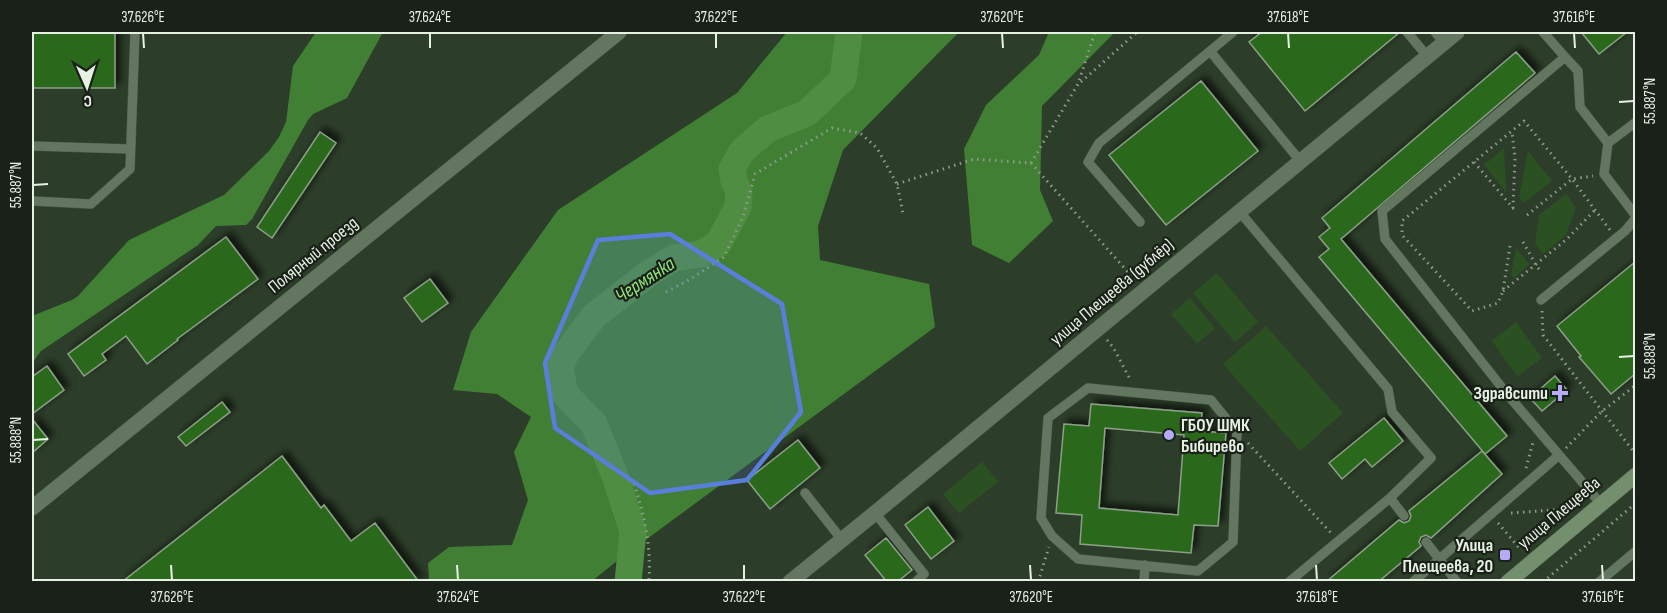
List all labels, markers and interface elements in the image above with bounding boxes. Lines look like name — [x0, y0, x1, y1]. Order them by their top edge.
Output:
text: 37.626°E — [121, 8, 165, 27]
text: 37.624°E — [409, 8, 451, 27]
text: 37.622°E — [694, 8, 738, 27]
text: 37.620°E — [980, 8, 1024, 27]
text: 37.618°E — [1267, 8, 1309, 27]
text: 37.616°E — [1553, 8, 1595, 27]
north arrow — [57, 57, 117, 117]
text: 55.887°N — [1641, 78, 1660, 124]
text: С — [83, 91, 92, 110]
text: 55.887°N — [7, 162, 26, 208]
street label: Полярный проезд — [264, 212, 362, 298]
street label: улица Плещеева (дублёр) — [1046, 234, 1178, 350]
water label: Чермянка — [611, 252, 679, 308]
text: 55.888°N — [1641, 333, 1660, 379]
place label: Здравсити — [1474, 383, 1548, 404]
marker: Здравсити — [1553, 386, 1567, 400]
place label: ГБОУ ШМК Бибирево — [1181, 415, 1250, 457]
text: 55.888°N — [7, 417, 26, 463]
marker: ГБОУ ШМК Бибирево — [1162, 428, 1176, 442]
street label: улица Плещеева — [1514, 472, 1605, 554]
place label: Улица Плещеева, 20 — [1402, 535, 1493, 577]
marker: Улица Плещеева, 20 — [1498, 548, 1512, 562]
text: 37.626°E — [150, 588, 194, 607]
text: 37.624°E — [437, 588, 479, 607]
text: 37.622°E — [722, 588, 766, 607]
text: 37.620°E — [1009, 588, 1053, 607]
text: 37.618°E — [1296, 588, 1338, 607]
text: 37.616°E — [1582, 588, 1624, 607]

